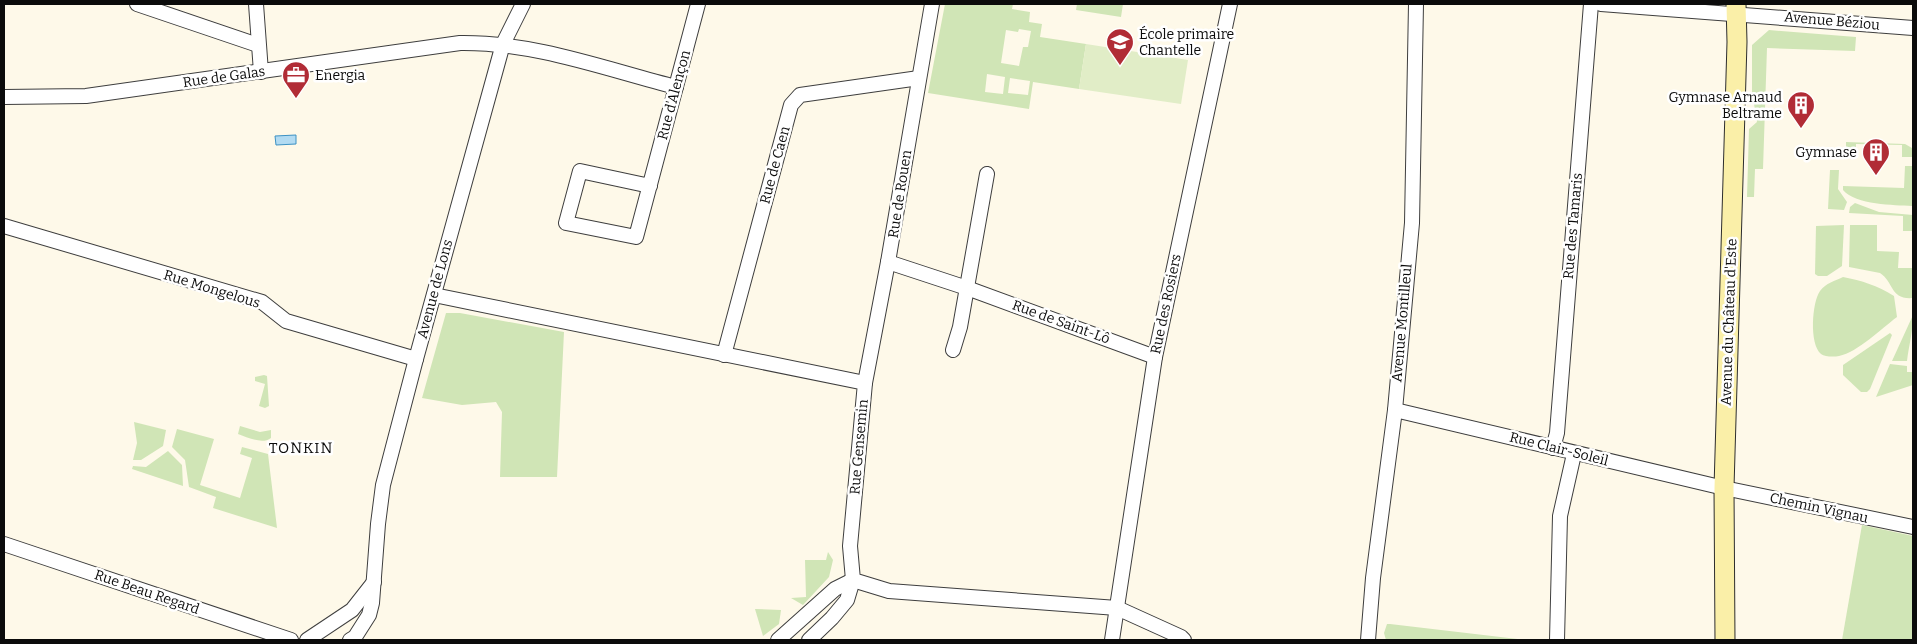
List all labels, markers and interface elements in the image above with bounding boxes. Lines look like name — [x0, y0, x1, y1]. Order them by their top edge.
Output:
street label: Avenue Béziou — [1783, 8, 1881, 34]
place label: École primaire Chantelle — [1139, 25, 1234, 59]
school or university icon: École primaire Chantelle — [1105, 27, 1135, 66]
street label: Rue d'Alençon — [654, 48, 694, 142]
office icon: Energia — [281, 60, 311, 99]
street label: Rue de Galas — [182, 63, 266, 91]
place label: Energia — [315, 67, 366, 84]
place label: Gymnase Arnaud Beltrame — [1668, 89, 1782, 122]
building icon: Gymnase Arnaud Beltrame — [1786, 90, 1816, 129]
street label: Rue de Caen — [756, 124, 794, 206]
building icon: Gymnase — [1861, 137, 1891, 176]
place label: Gymnase — [1795, 144, 1857, 161]
street label: Rue de Rouen — [885, 149, 915, 239]
street label: Rue des Tamaris — [1560, 172, 1586, 280]
street label: Avenue de Lons — [414, 238, 456, 340]
street label: Avenue du Château d'Este — [1718, 238, 1740, 406]
street label: Rue des Rosiers — [1147, 252, 1185, 356]
street label: Avenue Montilleul — [1388, 263, 1416, 383]
street label: Rue Mongelous — [162, 266, 262, 312]
street label: Rue de Saint-Lô — [1010, 296, 1112, 348]
street label: Rue Gensemin — [846, 398, 872, 495]
street label: Rue Clair-Soleil — [1508, 429, 1610, 469]
district label: TONKIN — [269, 439, 333, 457]
street label: Chemin Vignau — [1768, 489, 1870, 527]
street label: Rue Beau Regard — [92, 566, 202, 618]

